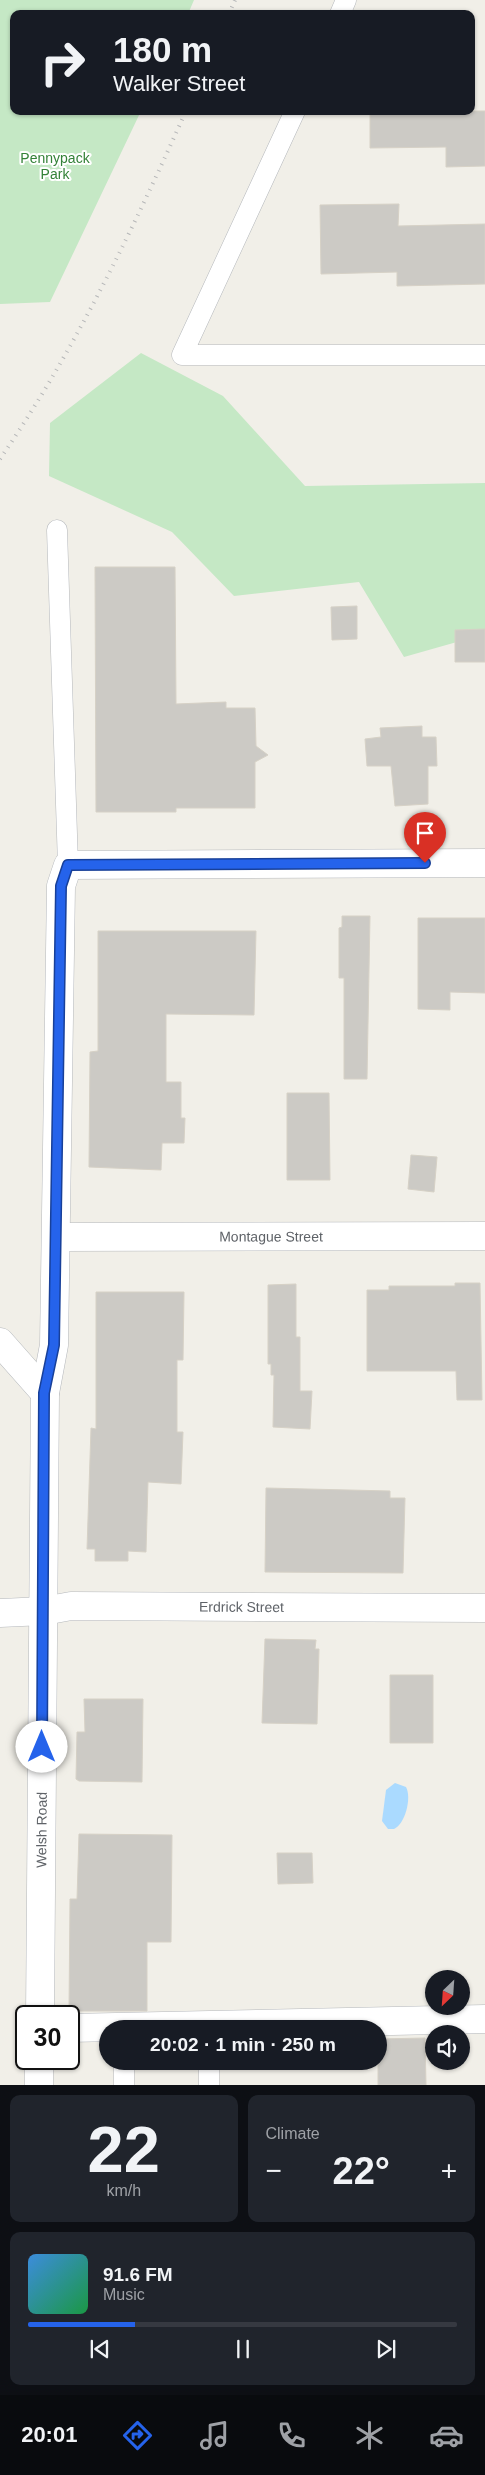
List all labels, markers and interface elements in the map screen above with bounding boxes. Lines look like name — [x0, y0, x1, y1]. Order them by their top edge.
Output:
icon: right — [30, 30, 95, 95]
text: 180 m — [113, 30, 212, 69]
text: Walker Street — [113, 71, 245, 96]
park label: Pennypack Park — [20, 150, 91, 182]
pin — [404, 812, 446, 863]
icon: arrive — [411, 819, 439, 847]
street label: Montague Street — [219, 1228, 323, 1245]
street label: Erdrick Street — [199, 1599, 284, 1615]
position arrow — [15, 1720, 67, 1772]
street label: Welsh Road — [33, 1792, 50, 1868]
north arrow — [425, 1970, 470, 2015]
map controls — [425, 1970, 470, 2070]
speed limit sign: 30 — [15, 2005, 80, 2070]
button: sound — [425, 2025, 470, 2070]
text: 20:02 · 1 min · 250 m — [150, 2034, 336, 2055]
text: 22 — [88, 2113, 160, 2186]
text: Climate — [266, 2125, 320, 2142]
text: 22° — [333, 2150, 390, 2192]
text: − — [266, 2155, 282, 2186]
text: + — [441, 2155, 457, 2186]
text: km/h — [106, 2182, 141, 2199]
text: 91.6 FM — [103, 2264, 173, 2285]
text: Music — [103, 2286, 145, 2303]
icon: previous — [86, 2335, 114, 2363]
icon: pause — [229, 2335, 257, 2363]
icon: next — [372, 2335, 400, 2363]
icon: directions — [120, 2418, 155, 2453]
icon: music — [197, 2418, 232, 2453]
icon: phone — [274, 2418, 309, 2453]
icon: climate — [352, 2418, 387, 2453]
icon: car — [429, 2418, 464, 2453]
text: 20:01 — [21, 2422, 77, 2447]

